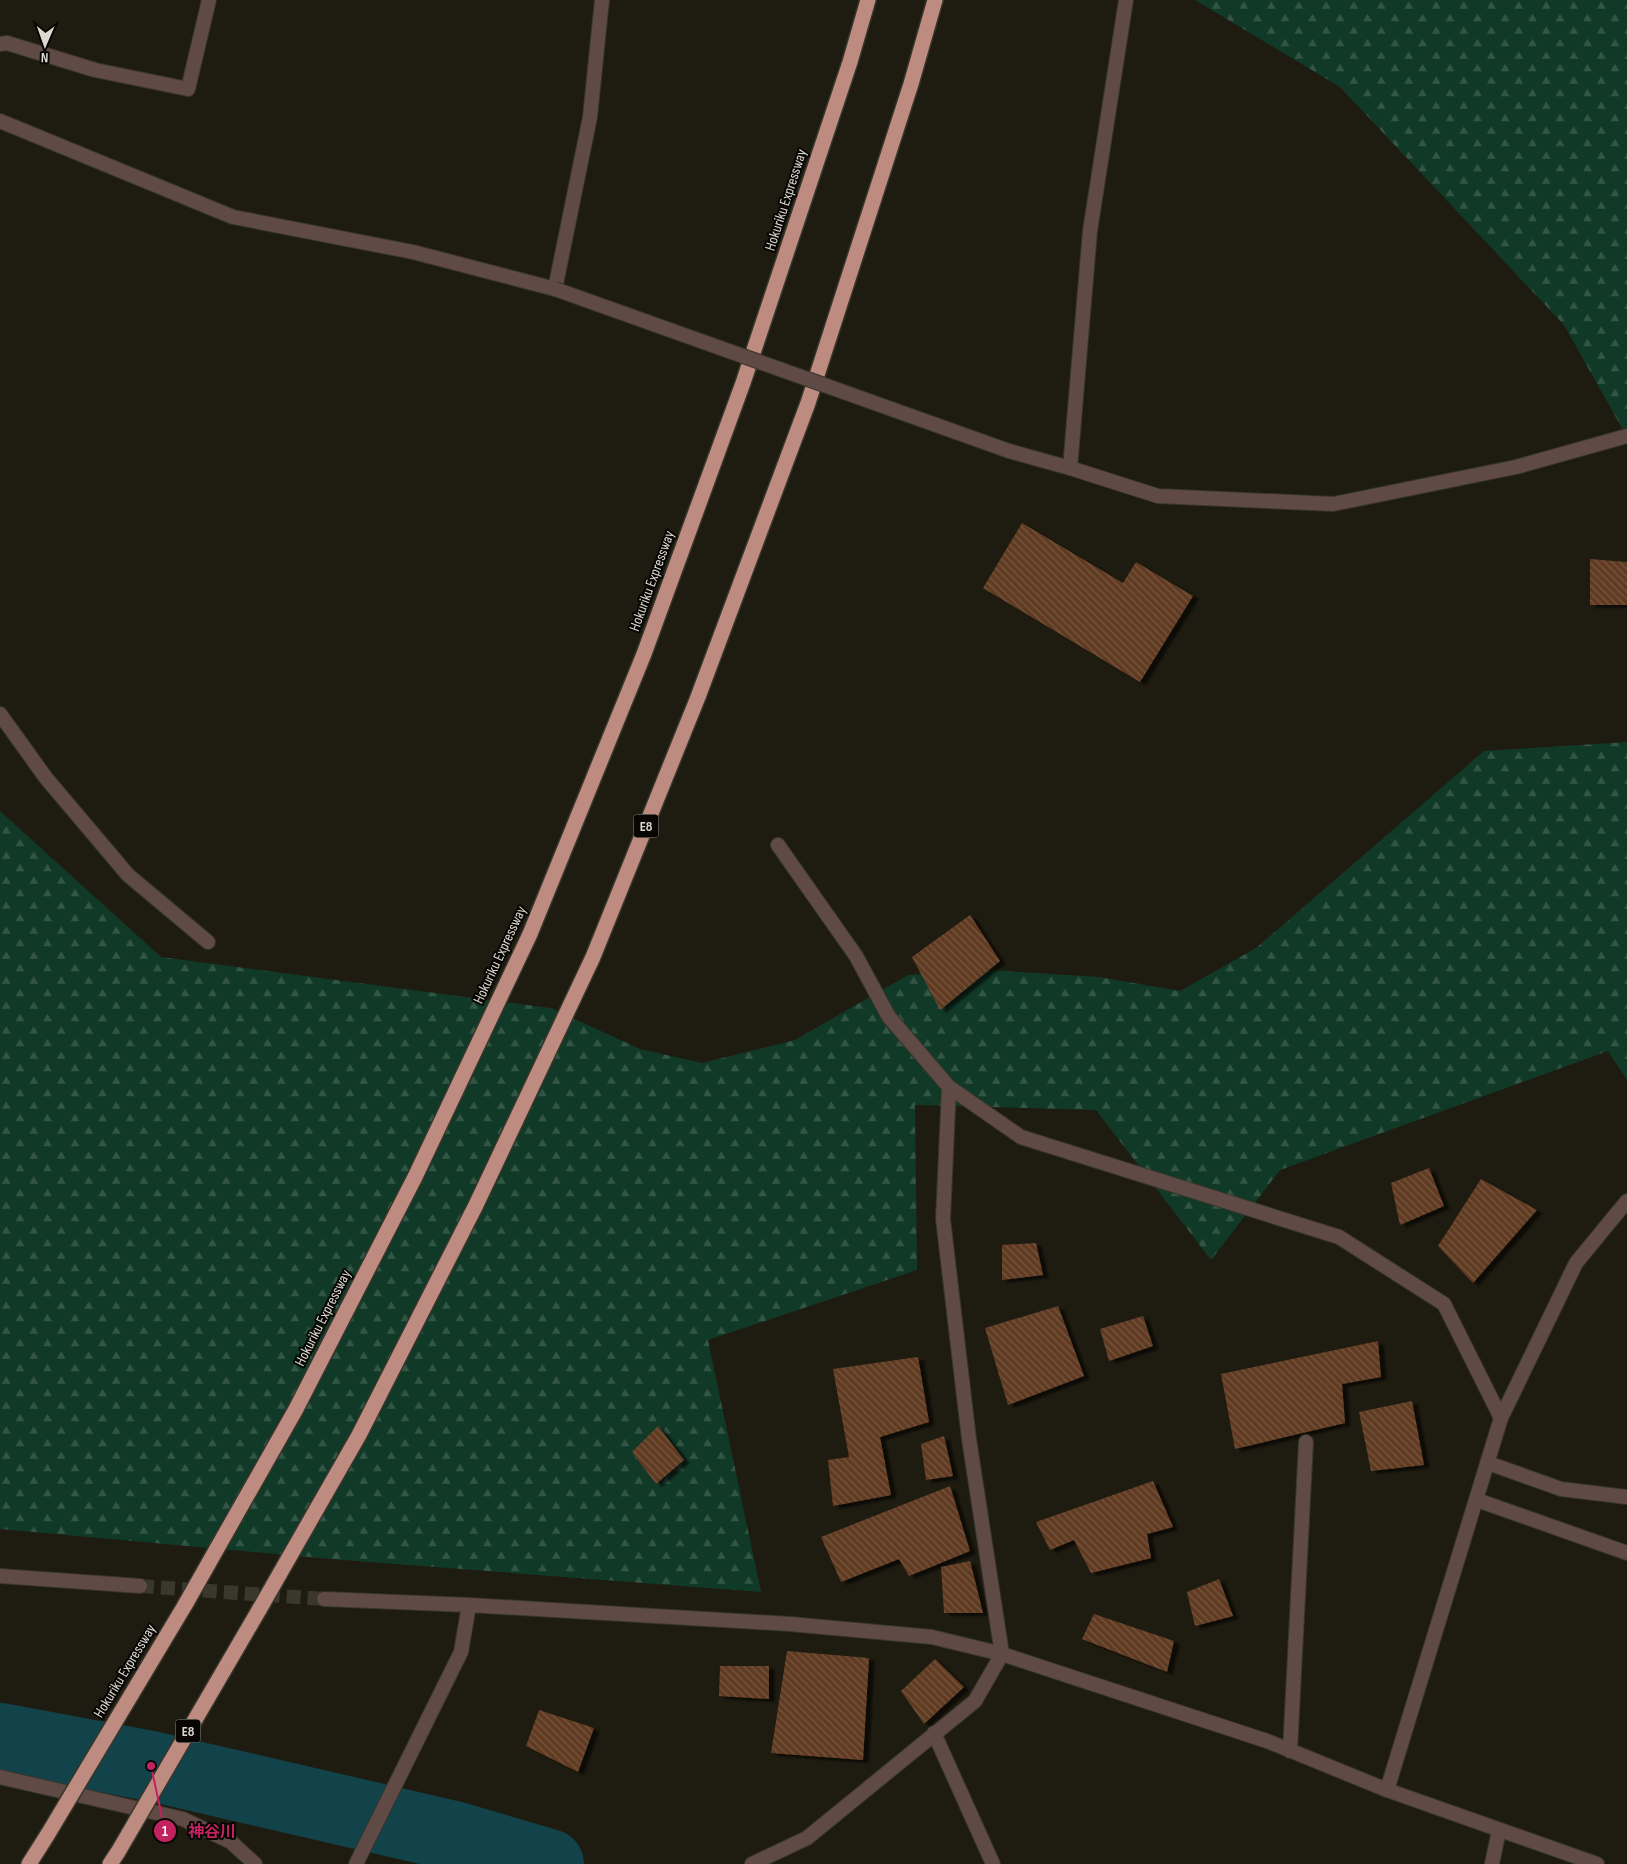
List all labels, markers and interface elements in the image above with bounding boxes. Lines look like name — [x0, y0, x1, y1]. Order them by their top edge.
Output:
north arrow — [20, 20, 70, 70]
text: N — [41, 49, 49, 66]
street label: Hokuriku Expressway — [761, 147, 811, 253]
street label: Hokuriku Expressway — [625, 528, 679, 634]
road number: E8 — [634, 814, 658, 838]
street label: Hokuriku Expressway — [469, 903, 531, 1007]
street label: Hokuriku Expressway — [291, 1266, 356, 1369]
street label: Hokuriku Expressway — [90, 1621, 160, 1721]
road number: E8 — [176, 1720, 200, 1742]
callout: 神谷川 — [153, 1816, 246, 1847]
text: 1 — [162, 1822, 168, 1841]
text: 神谷川 — [188, 1822, 236, 1842]

